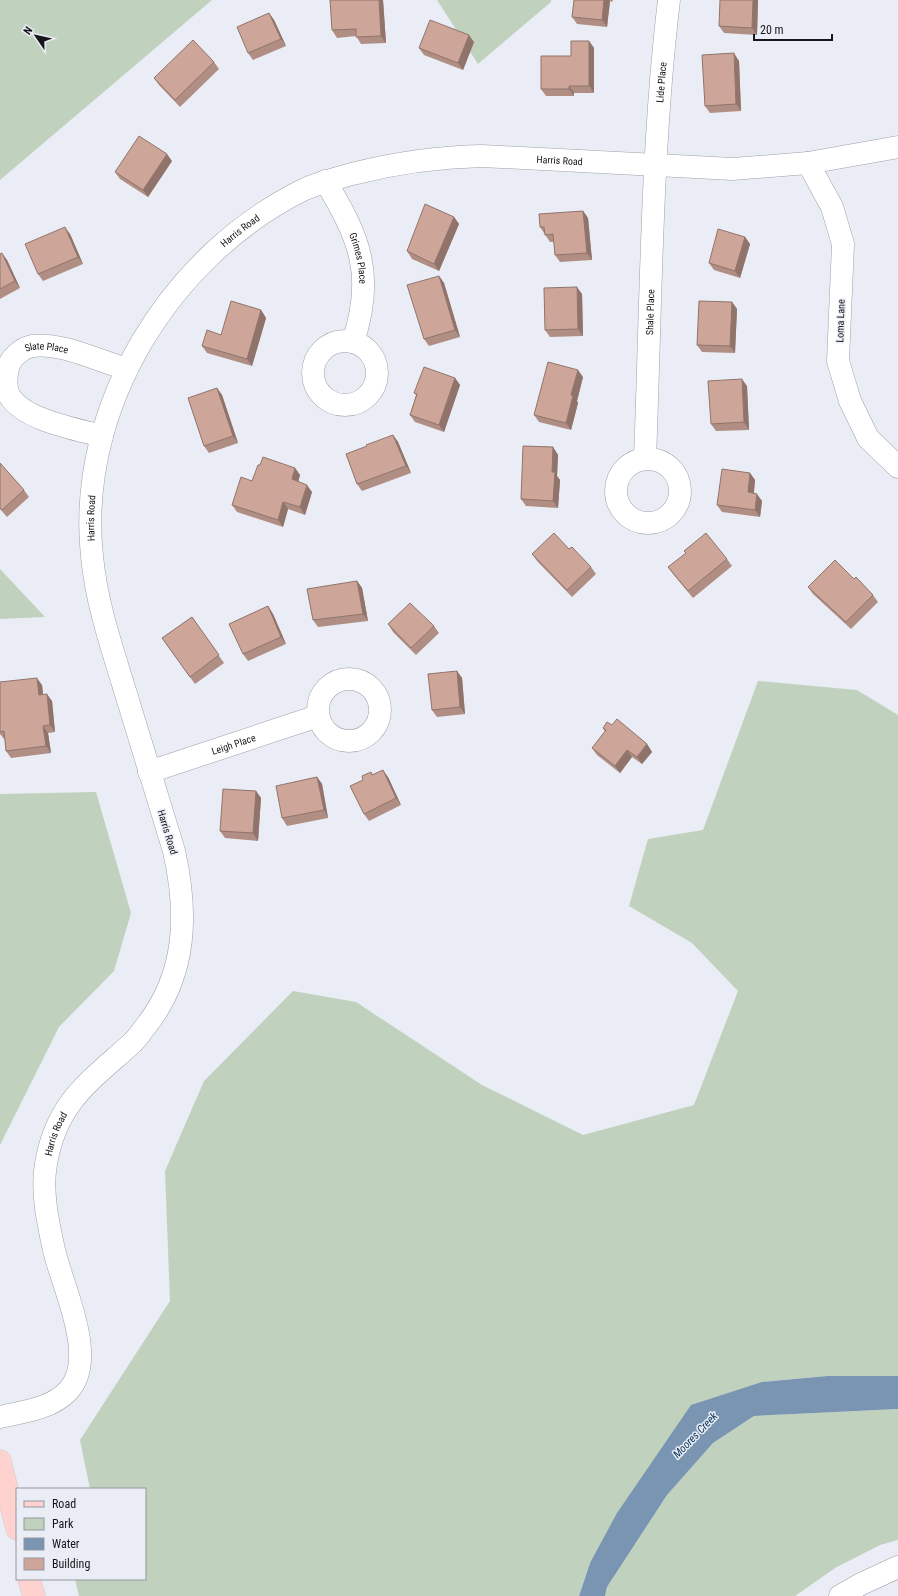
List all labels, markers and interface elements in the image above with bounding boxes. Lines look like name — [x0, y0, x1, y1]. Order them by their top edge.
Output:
north arrow — [16, 16, 56, 56]
scale bar — [754, 16, 832, 42]
text: 20 m — [760, 23, 784, 37]
text: N — [21, 24, 36, 37]
street label: Lide Place — [654, 61, 669, 103]
street label: Harris Road — [536, 154, 583, 167]
street label: Harris Road — [218, 212, 262, 249]
street label: Grimes Place — [347, 231, 368, 284]
street label: Shale Place — [644, 289, 656, 335]
street label: Loma Lane — [834, 299, 847, 343]
street label: Slate Place — [23, 340, 70, 356]
street label: Harris Road — [85, 495, 97, 542]
street label: Leigh Place — [210, 732, 257, 757]
street label: Harris Road — [155, 808, 180, 856]
street label: Harris Road — [43, 1110, 69, 1157]
water label: Moores Creek — [670, 1410, 720, 1461]
legend — [16, 1488, 146, 1580]
text: Road — [52, 1497, 76, 1511]
text: Park — [52, 1517, 74, 1531]
text: Water — [52, 1537, 80, 1551]
text: Building — [52, 1557, 90, 1571]

